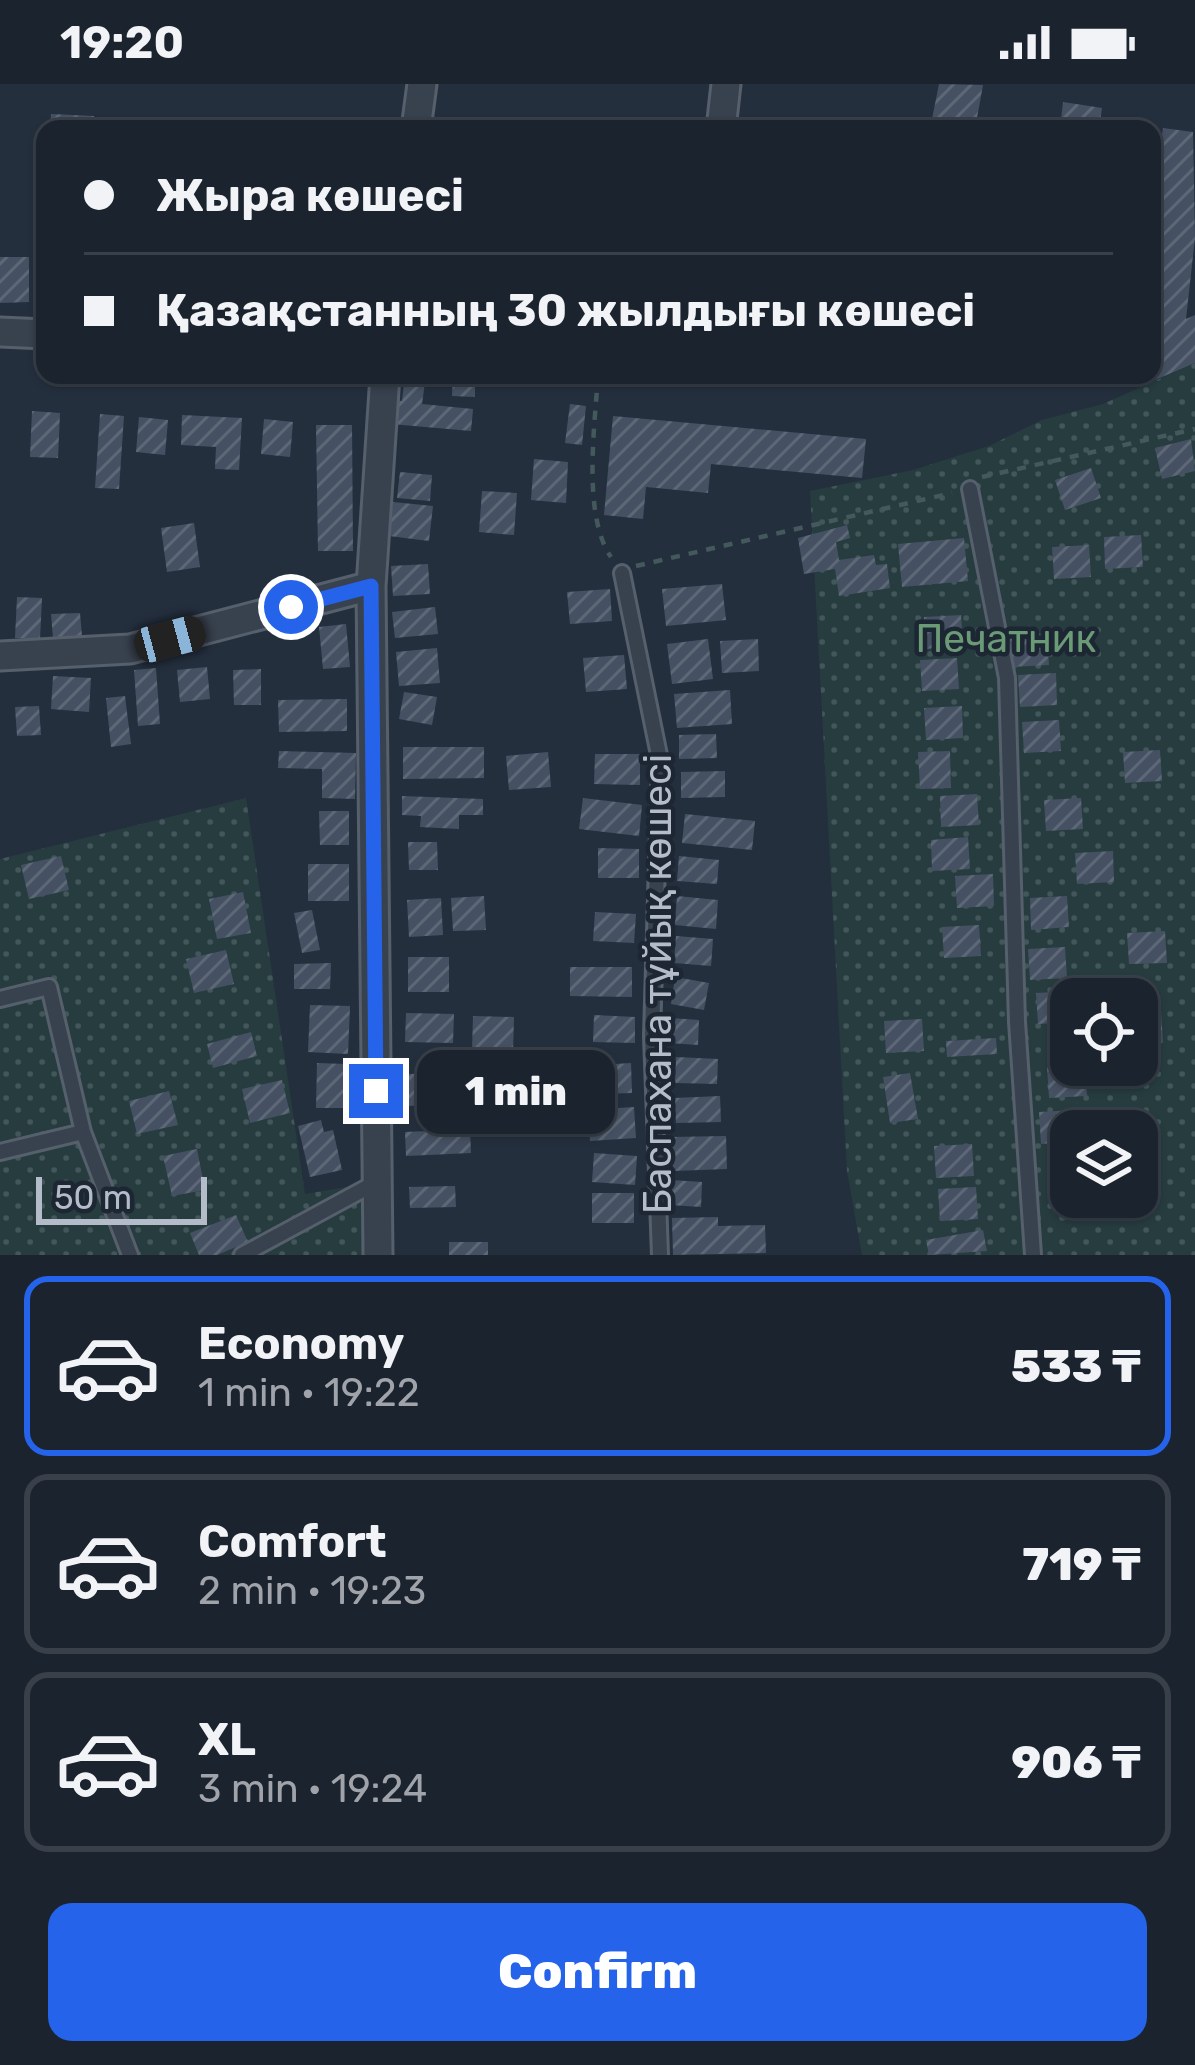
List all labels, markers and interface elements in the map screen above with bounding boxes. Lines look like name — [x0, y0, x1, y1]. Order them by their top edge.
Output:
text: 19:20 — [60, 16, 184, 69]
text: Жыра көшесі — [156, 169, 464, 222]
text: Қазақстанның 30 жылдығы көшесі — [156, 284, 975, 337]
route start — [264, 580, 318, 634]
car — [131, 612, 209, 666]
park label: Печатник — [915, 616, 1097, 662]
street label: Баспахана тұйық көшесі — [635, 754, 681, 1214]
map controls — [1050, 978, 1158, 1218]
button: locate — [1050, 978, 1158, 1086]
callout: 1 min — [418, 1049, 616, 1133]
route end — [349, 1064, 403, 1118]
text: 1 min — [465, 1069, 567, 1115]
button: layers — [1050, 1110, 1158, 1218]
scale bar — [36, 1171, 207, 1224]
text: 50 m — [54, 1178, 132, 1217]
icon: car — [54, 1312, 162, 1420]
text: Economy — [198, 1317, 404, 1370]
text: 533 ₸ — [1011, 1340, 1141, 1393]
text: 1 min · 19:22 — [198, 1370, 420, 1416]
icon: car — [54, 1510, 162, 1618]
text: Comfort — [198, 1515, 387, 1568]
text: 719 ₸ — [1022, 1538, 1141, 1591]
text: 2 min · 19:23 — [198, 1568, 426, 1614]
icon: car — [54, 1708, 162, 1816]
text: XL — [198, 1713, 256, 1766]
text: 906 ₸ — [1011, 1736, 1141, 1789]
text: 3 min · 19:24 — [198, 1766, 427, 1812]
button: Confirm — [48, 1903, 1147, 2041]

